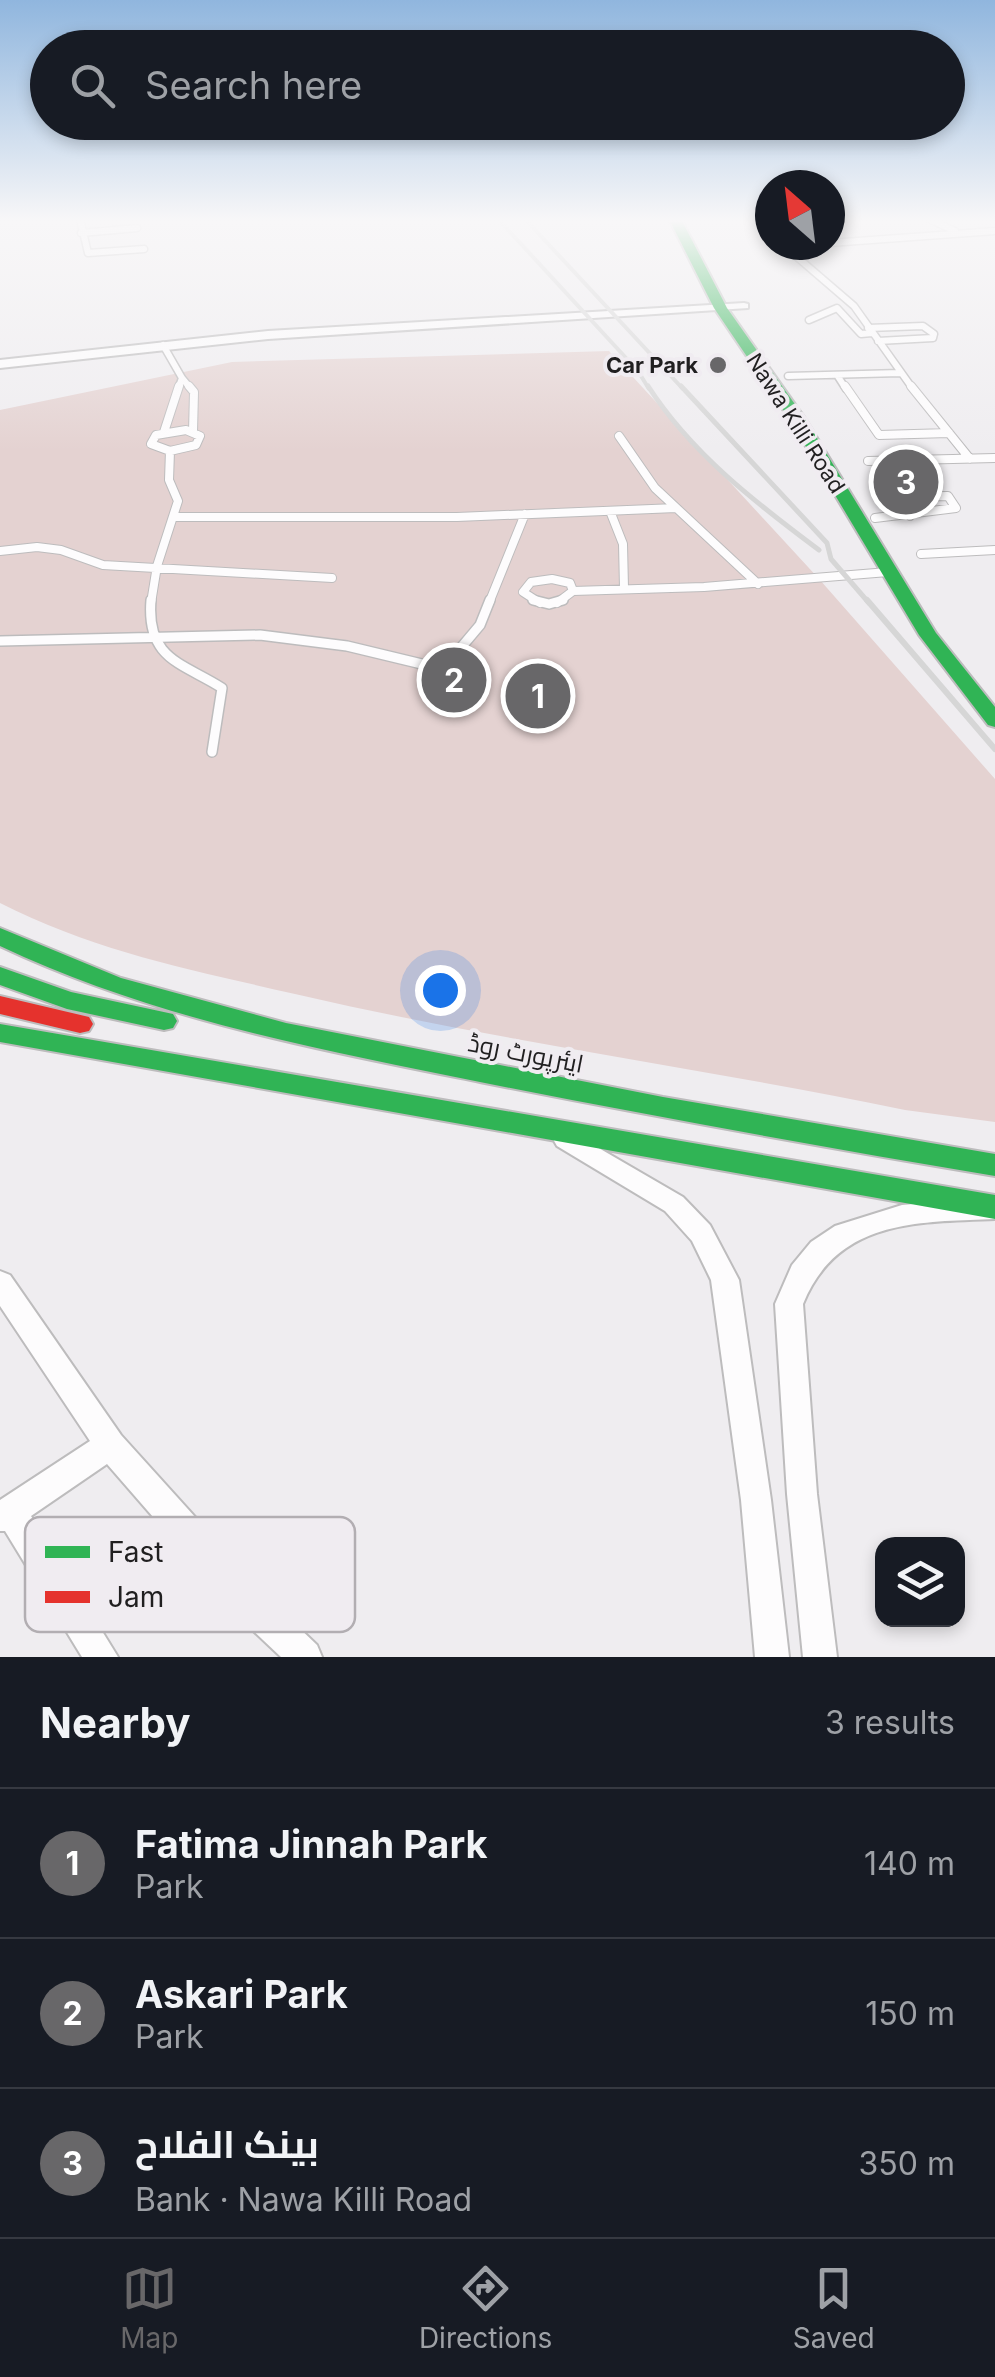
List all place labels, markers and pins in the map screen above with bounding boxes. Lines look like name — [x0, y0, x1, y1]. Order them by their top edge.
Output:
place label: Car Park — [606, 352, 698, 378]
marker: Car Park — [707, 354, 729, 376]
pin: 3 — [874, 444, 938, 520]
pin: 2 — [422, 642, 486, 718]
pin: 1 — [506, 658, 570, 734]

